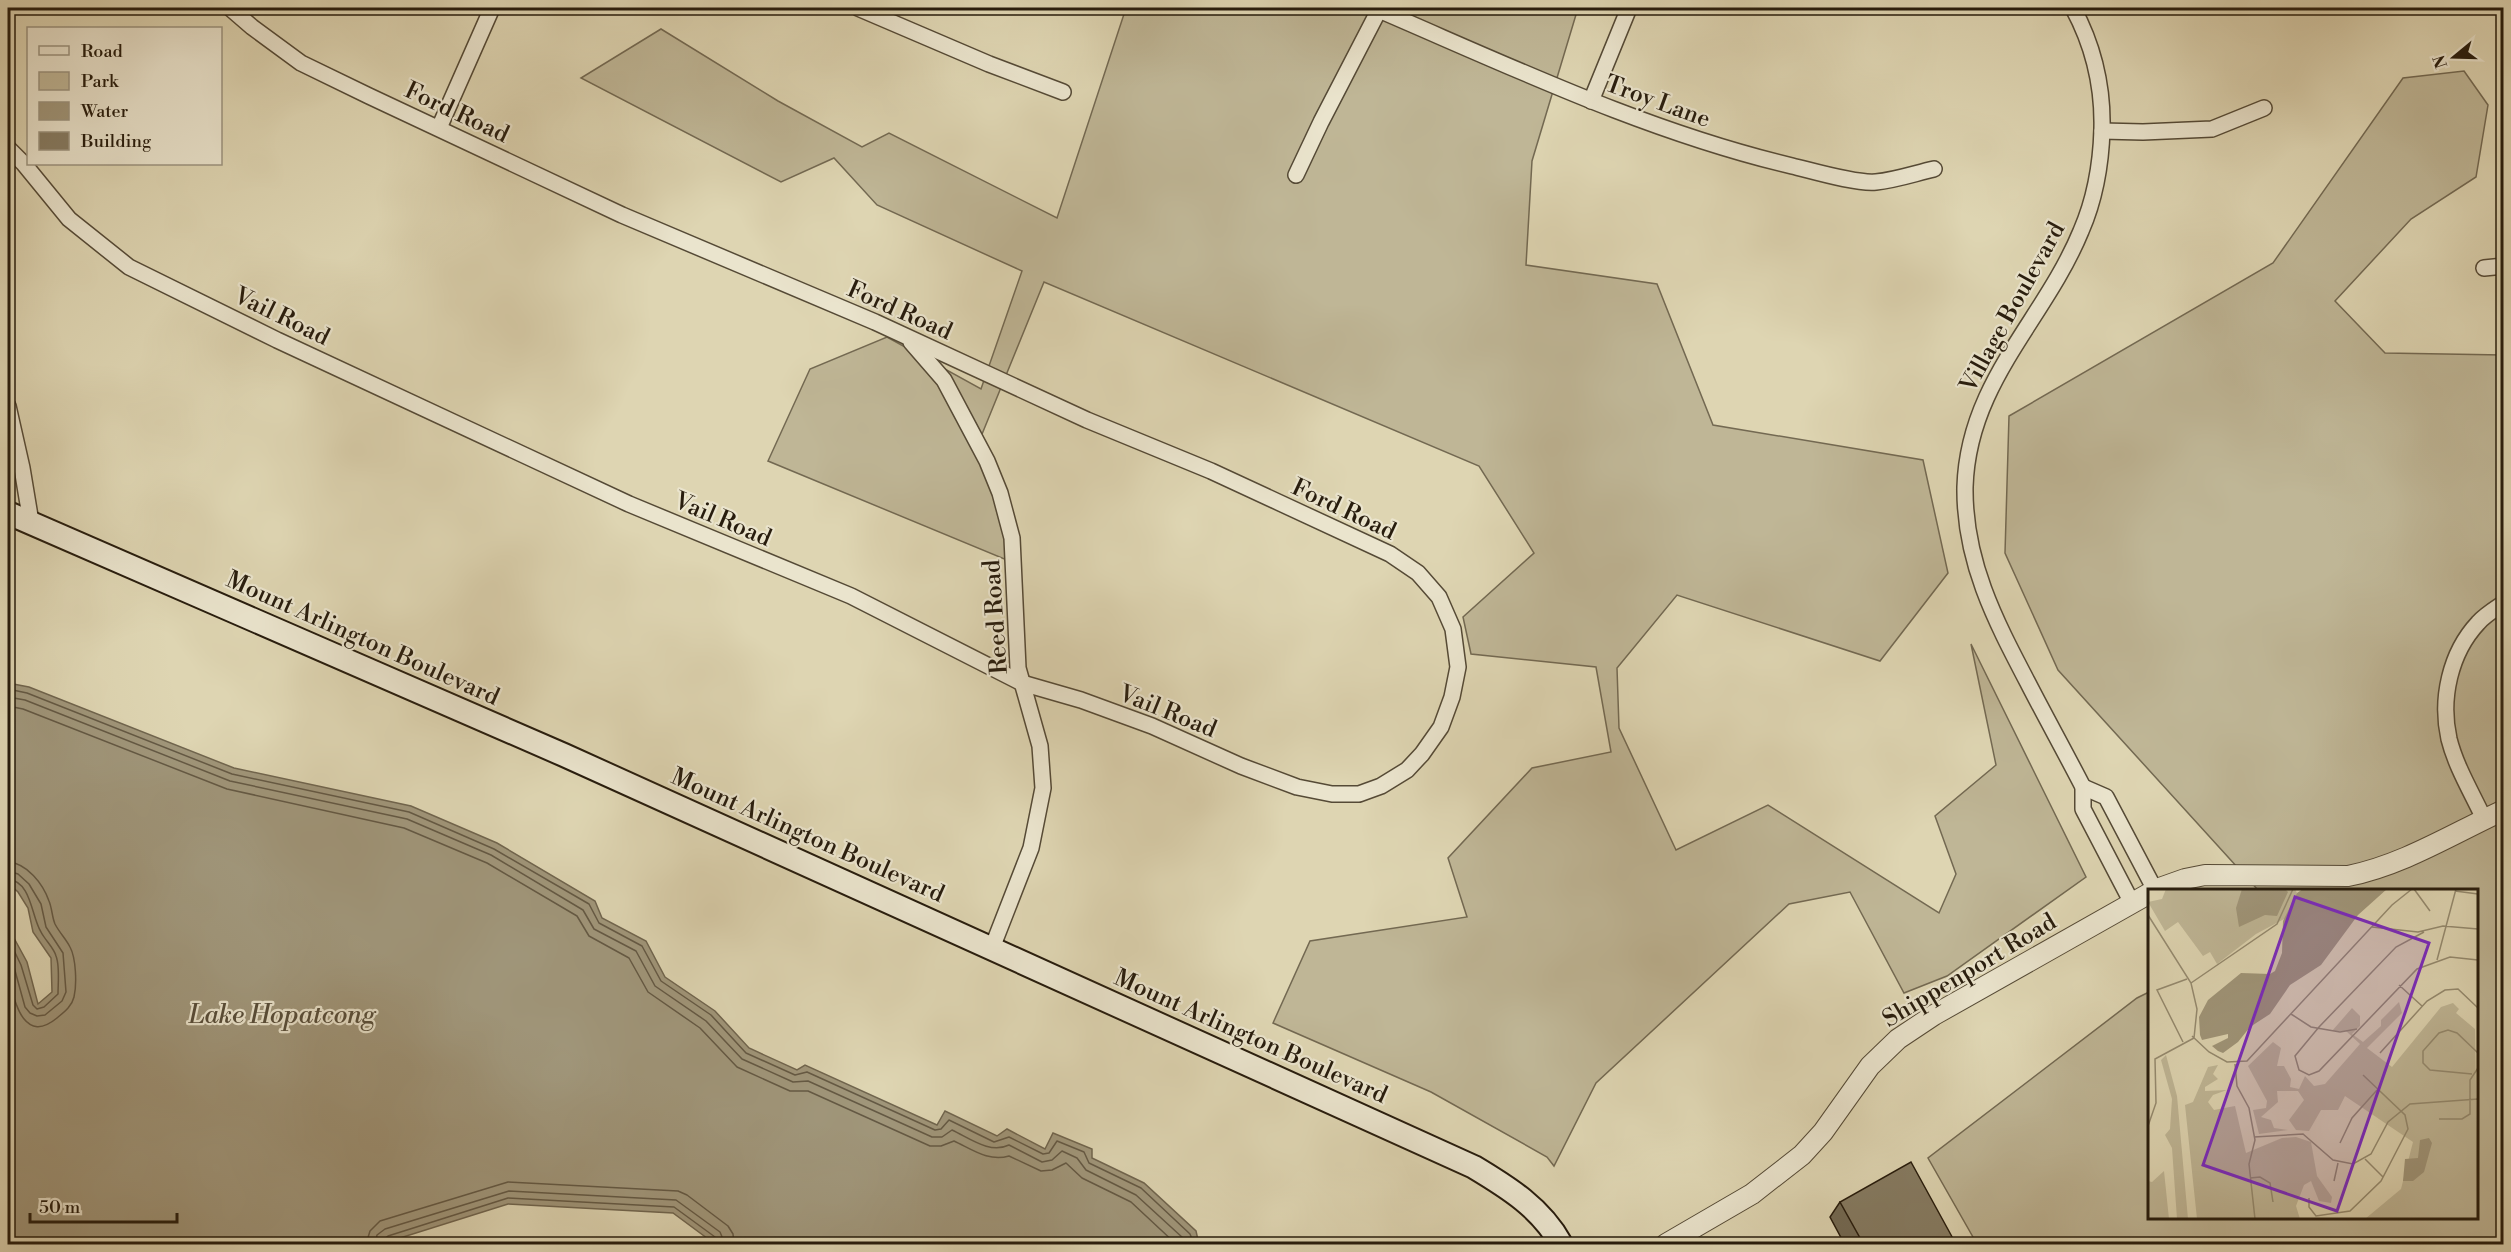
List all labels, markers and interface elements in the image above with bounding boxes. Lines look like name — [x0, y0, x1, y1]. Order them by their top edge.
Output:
legend — [27, 27, 222, 165]
north arrow — [2424, 27, 2484, 87]
text: Road — [81, 40, 124, 63]
text: N — [2429, 52, 2452, 71]
street label: Troy Lane — [1601, 69, 1714, 135]
text: Park — [81, 70, 120, 93]
street label: Ford Road — [399, 76, 514, 150]
text: Water — [80, 100, 129, 123]
text: Building — [80, 130, 152, 153]
street label: Village Boulevard — [1953, 217, 2072, 399]
street label: Ford Road — [842, 274, 957, 348]
street label: Vail Road — [228, 280, 335, 353]
street label: Ford Road — [1286, 473, 1401, 547]
street label: Vail Road — [668, 486, 776, 554]
street label: Reed Road — [977, 558, 1015, 675]
street label: Mount Arlington Boulevard — [221, 565, 504, 713]
street label: Vail Road — [1113, 678, 1221, 745]
street label: Mount Arlington Boulevard — [666, 762, 949, 910]
inset map — [2148, 889, 2478, 1219]
street label: Shippenport Road — [1877, 907, 2062, 1035]
street label: Mount Arlington Boulevard — [1109, 963, 1392, 1111]
water label: Lake Hopatcong — [188, 999, 377, 1031]
scale bar — [30, 1186, 177, 1224]
text: 50 m — [39, 1196, 81, 1219]

